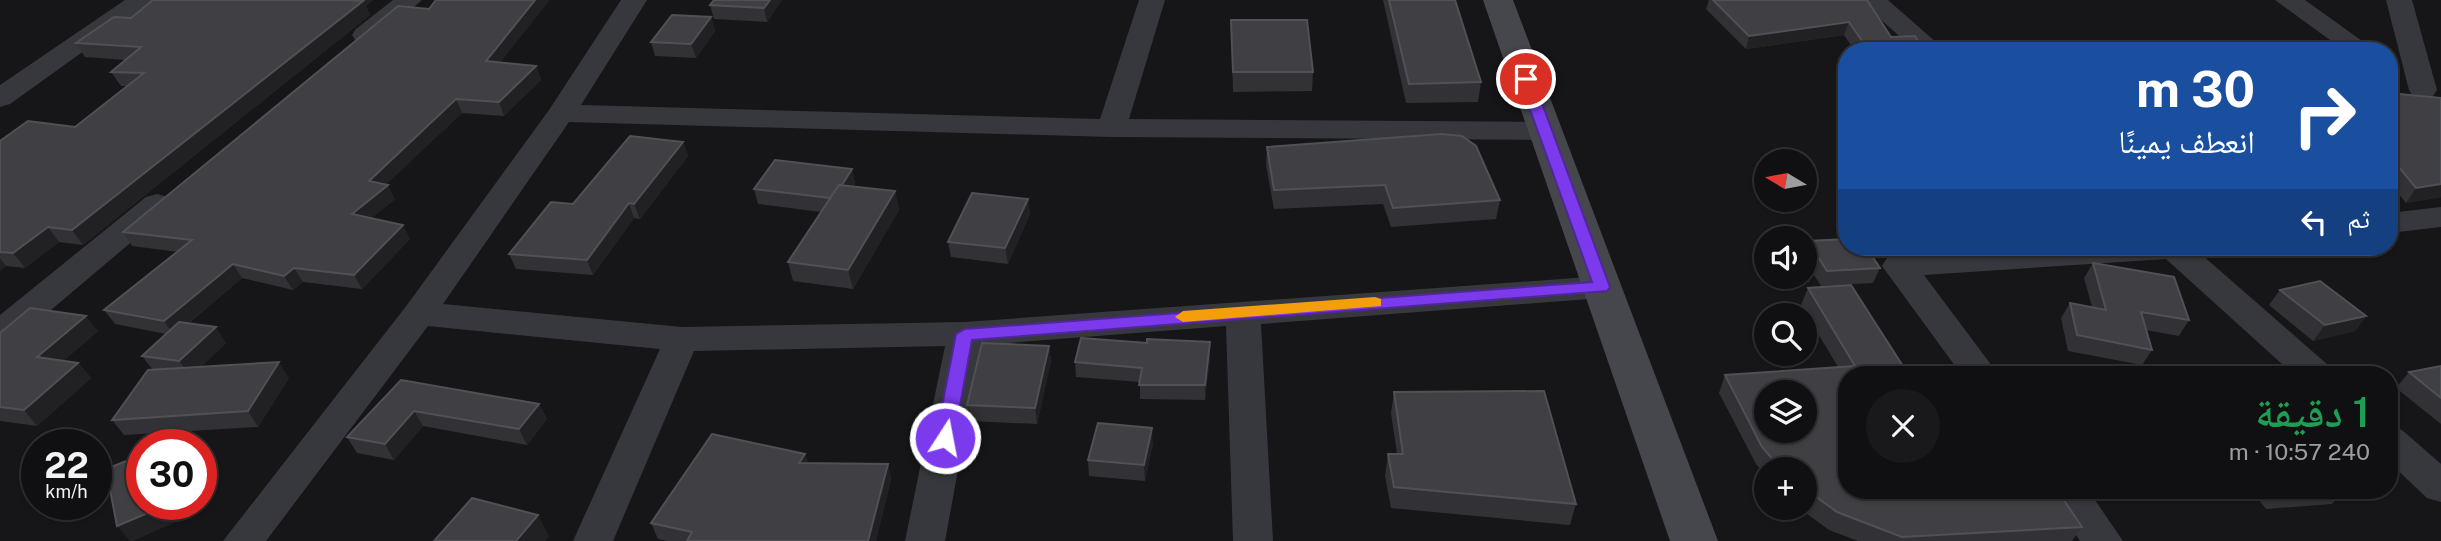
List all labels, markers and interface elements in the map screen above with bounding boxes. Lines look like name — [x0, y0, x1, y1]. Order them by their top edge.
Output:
pin — [1496, 49, 1556, 109]
icon: arrive — [1507, 60, 1545, 98]
text: 30 m — [2136, 60, 2255, 118]
icon: right — [2279, 70, 2370, 161]
text: انعطف يمينًا — [2118, 123, 2255, 160]
north arrow — [1754, 149, 1816, 212]
map controls — [1754, 149, 1817, 520]
icon: left — [2295, 203, 2333, 241]
text: ثم — [2347, 203, 2370, 234]
button: sound — [1754, 226, 1817, 289]
button: search — [1754, 303, 1817, 366]
button: layers — [1754, 380, 1817, 443]
text: 1 دقيقة — [2255, 387, 2370, 436]
button: close — [1866, 389, 1940, 463]
position arrow — [908, 401, 982, 475]
speed limit sign: 30 — [126, 429, 217, 520]
text: 240 m · 10:57 — [2229, 438, 2370, 465]
text: 22 — [44, 445, 89, 486]
button: + — [1754, 457, 1817, 520]
text: km/h — [45, 481, 88, 502]

